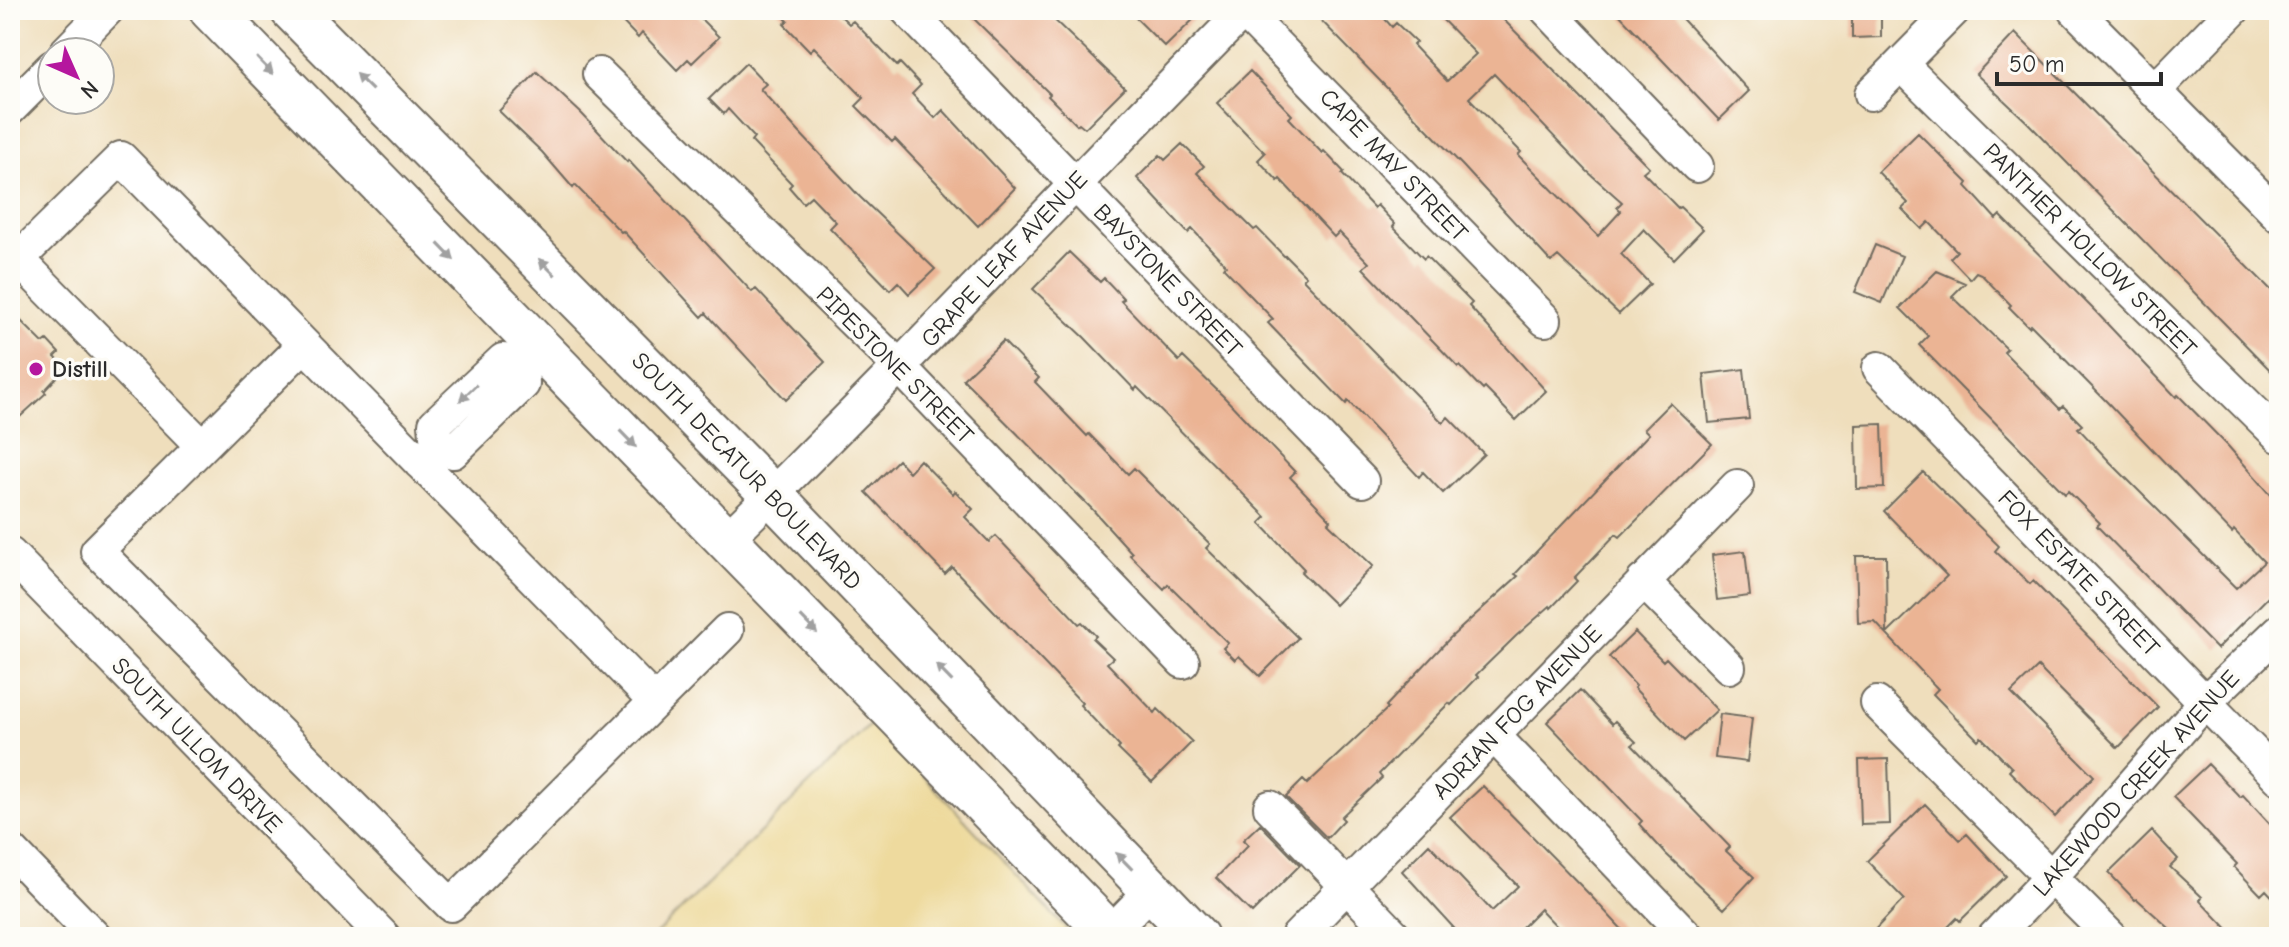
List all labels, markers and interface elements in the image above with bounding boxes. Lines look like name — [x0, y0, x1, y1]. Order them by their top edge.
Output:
north arrow — [36, 36, 116, 116]
scale bar — [1997, 36, 2161, 86]
text: 50 m — [2009, 50, 2065, 78]
one-way arrow — [255, 56, 274, 75]
one-way arrow — [355, 73, 374, 92]
text: N — [75, 75, 104, 104]
street label: CAPE MAY STREET — [1314, 83, 1474, 247]
street label: PANTHER HOLLOW STREET — [1977, 137, 2203, 363]
street label: GRAPE LEAF AVENUE — [915, 165, 1093, 353]
street label: BAYSTONE STREET — [1088, 198, 1248, 362]
one-way arrow — [437, 242, 455, 261]
one-way arrow — [538, 258, 557, 277]
street label: PIPESTONE STREET — [811, 281, 980, 450]
street label: SOUTH DECATUR BOULEVARD — [626, 347, 868, 595]
place label: Distill — [52, 355, 108, 383]
marker: Distill — [27, 360, 45, 378]
one-way arrow — [459, 383, 478, 402]
one-way arrow — [618, 429, 636, 448]
street label: FOX ESTATE STREET — [1993, 484, 2166, 662]
one-way arrow — [799, 615, 818, 634]
street label: ADRIAN FOG AVENUE — [1427, 619, 1607, 805]
street label: SOUTH ULLOM DRIVE — [106, 652, 288, 838]
one-way arrow — [935, 664, 953, 683]
street label: LAKEWOOD CREEK AVENUE — [2027, 664, 2245, 902]
one-way arrow — [1115, 851, 1133, 870]

